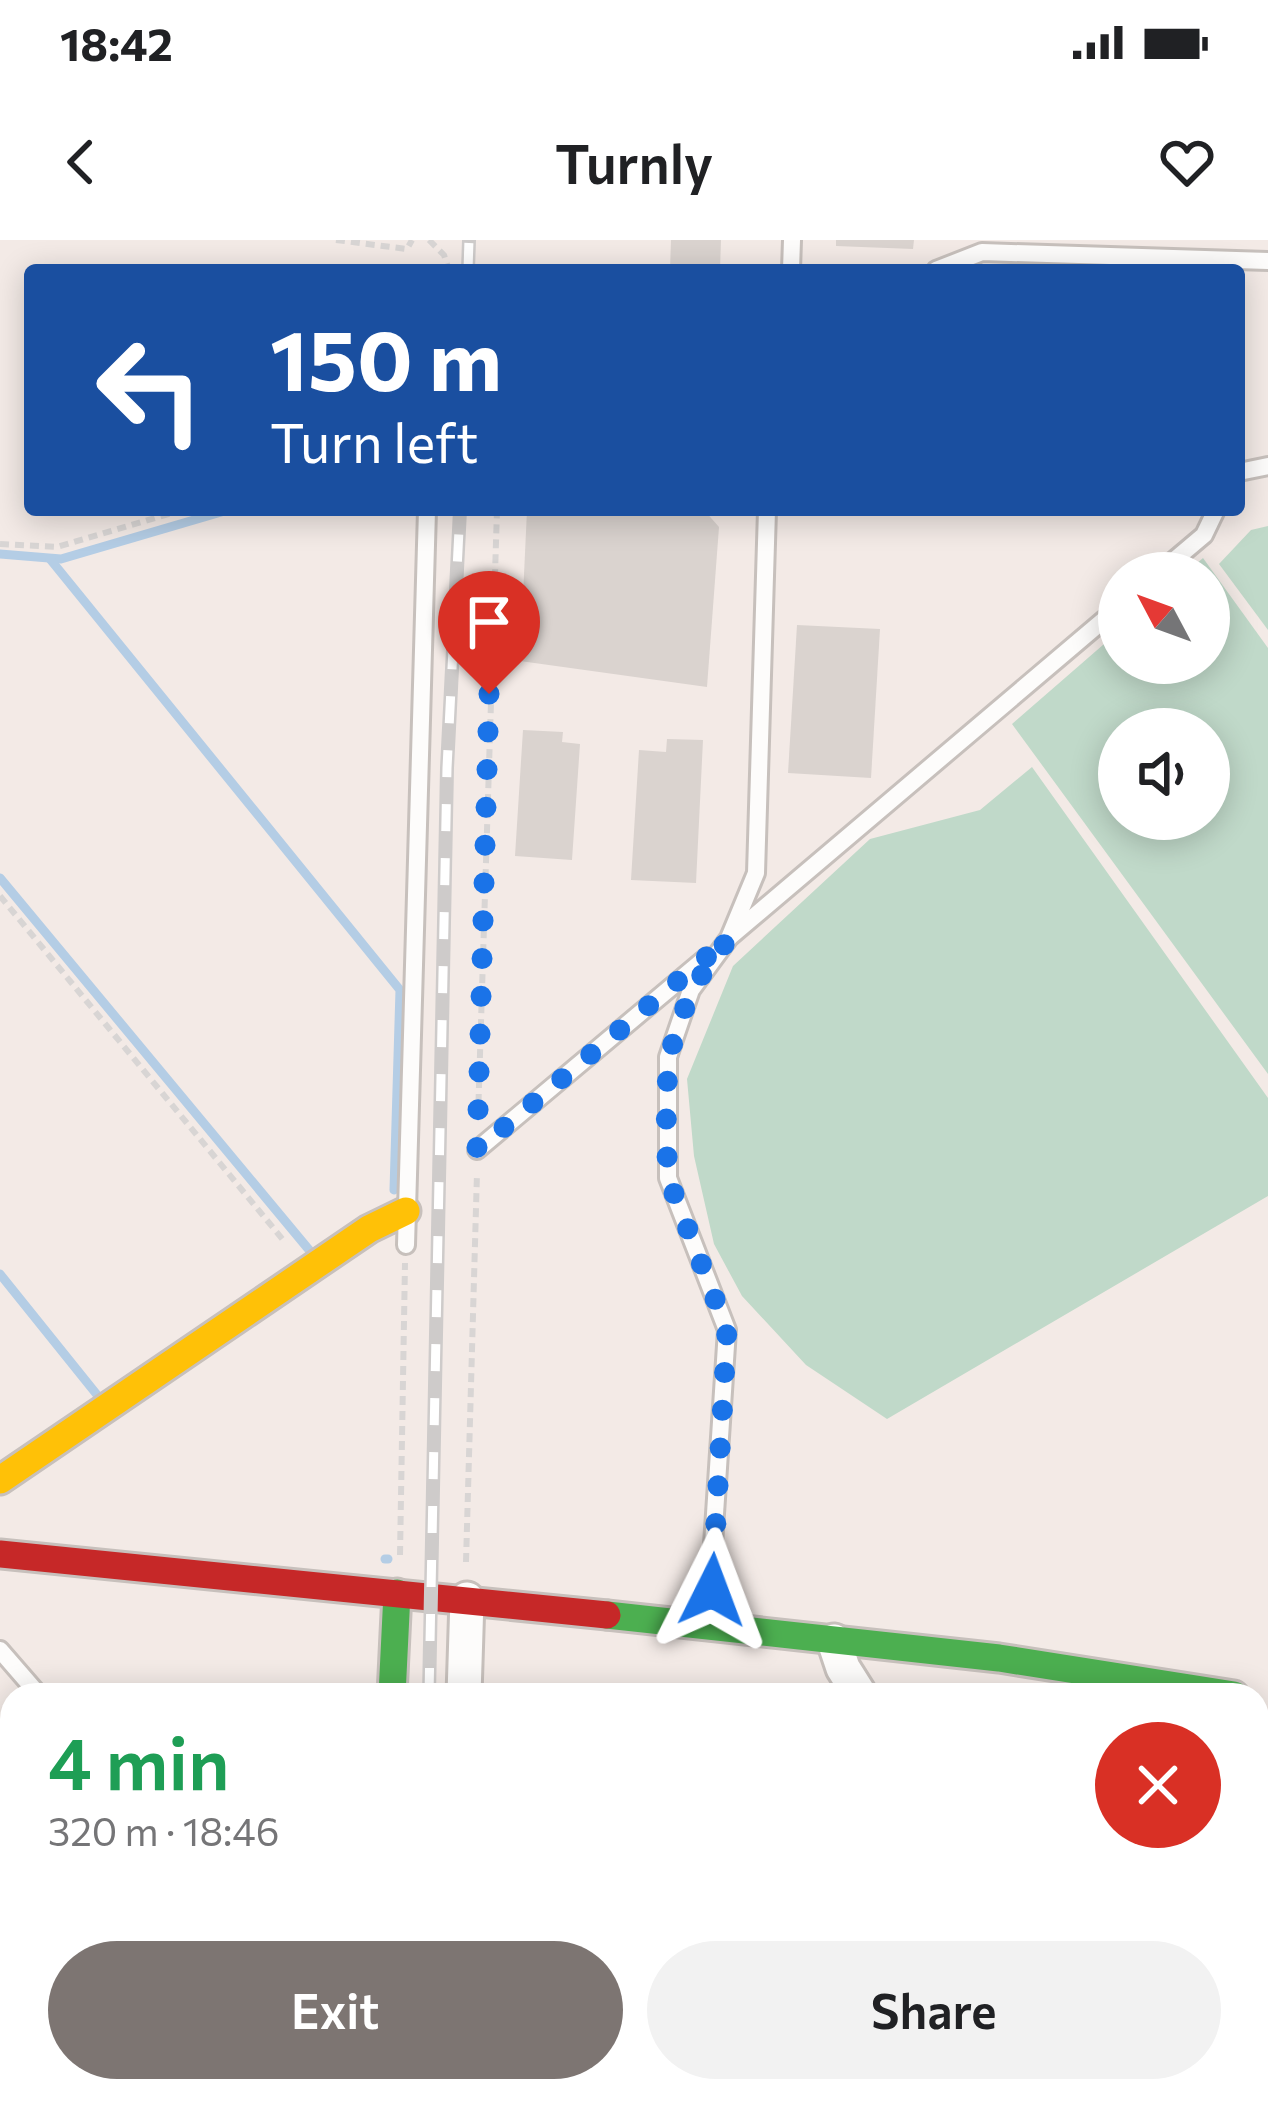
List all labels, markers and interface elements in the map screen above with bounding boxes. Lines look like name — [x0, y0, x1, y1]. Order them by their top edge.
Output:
text: 18:42 — [60, 15, 173, 70]
icon: back — [48, 129, 114, 195]
text: Turnly — [555, 129, 713, 195]
icon: heart — [1154, 129, 1220, 195]
text: 150 m — [270, 306, 502, 408]
icon: left — [72, 312, 228, 468]
text: Turn left — [270, 408, 478, 474]
north arrow — [1098, 552, 1230, 684]
map controls — [1098, 552, 1230, 840]
pin — [438, 571, 540, 694]
icon: arrive — [456, 589, 522, 655]
button: sound — [1098, 708, 1230, 840]
position arrow — [649, 1527, 775, 1653]
text: 4 min — [48, 1717, 229, 1805]
button: close — [1095, 1722, 1221, 1848]
text: 320 m · 18:46 — [48, 1806, 279, 1854]
button: Exit — [48, 1941, 623, 2079]
button: Share — [647, 1941, 1221, 2079]

